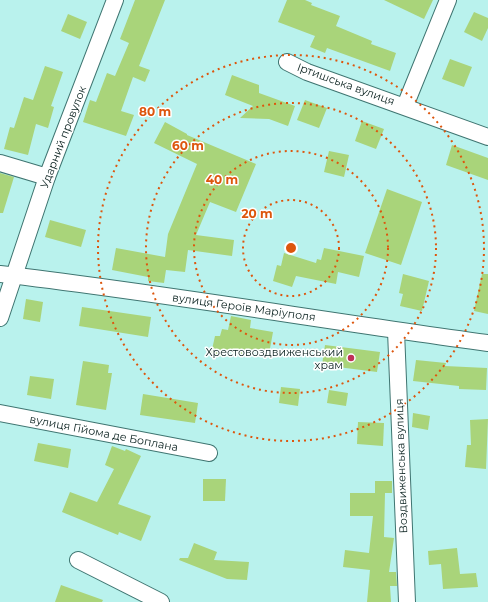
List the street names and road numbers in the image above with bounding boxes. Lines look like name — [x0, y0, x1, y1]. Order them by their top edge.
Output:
street label: Іртишська вулиця — [295, 60, 397, 108]
street label: Ударний провулок — [37, 83, 89, 190]
street label: вулиця Героїв Маріуполя — [171, 290, 317, 324]
street label: Воздвиженська вулиця — [392, 398, 410, 534]
street label: вулиця Гійома де Боплана — [28, 412, 180, 454]

